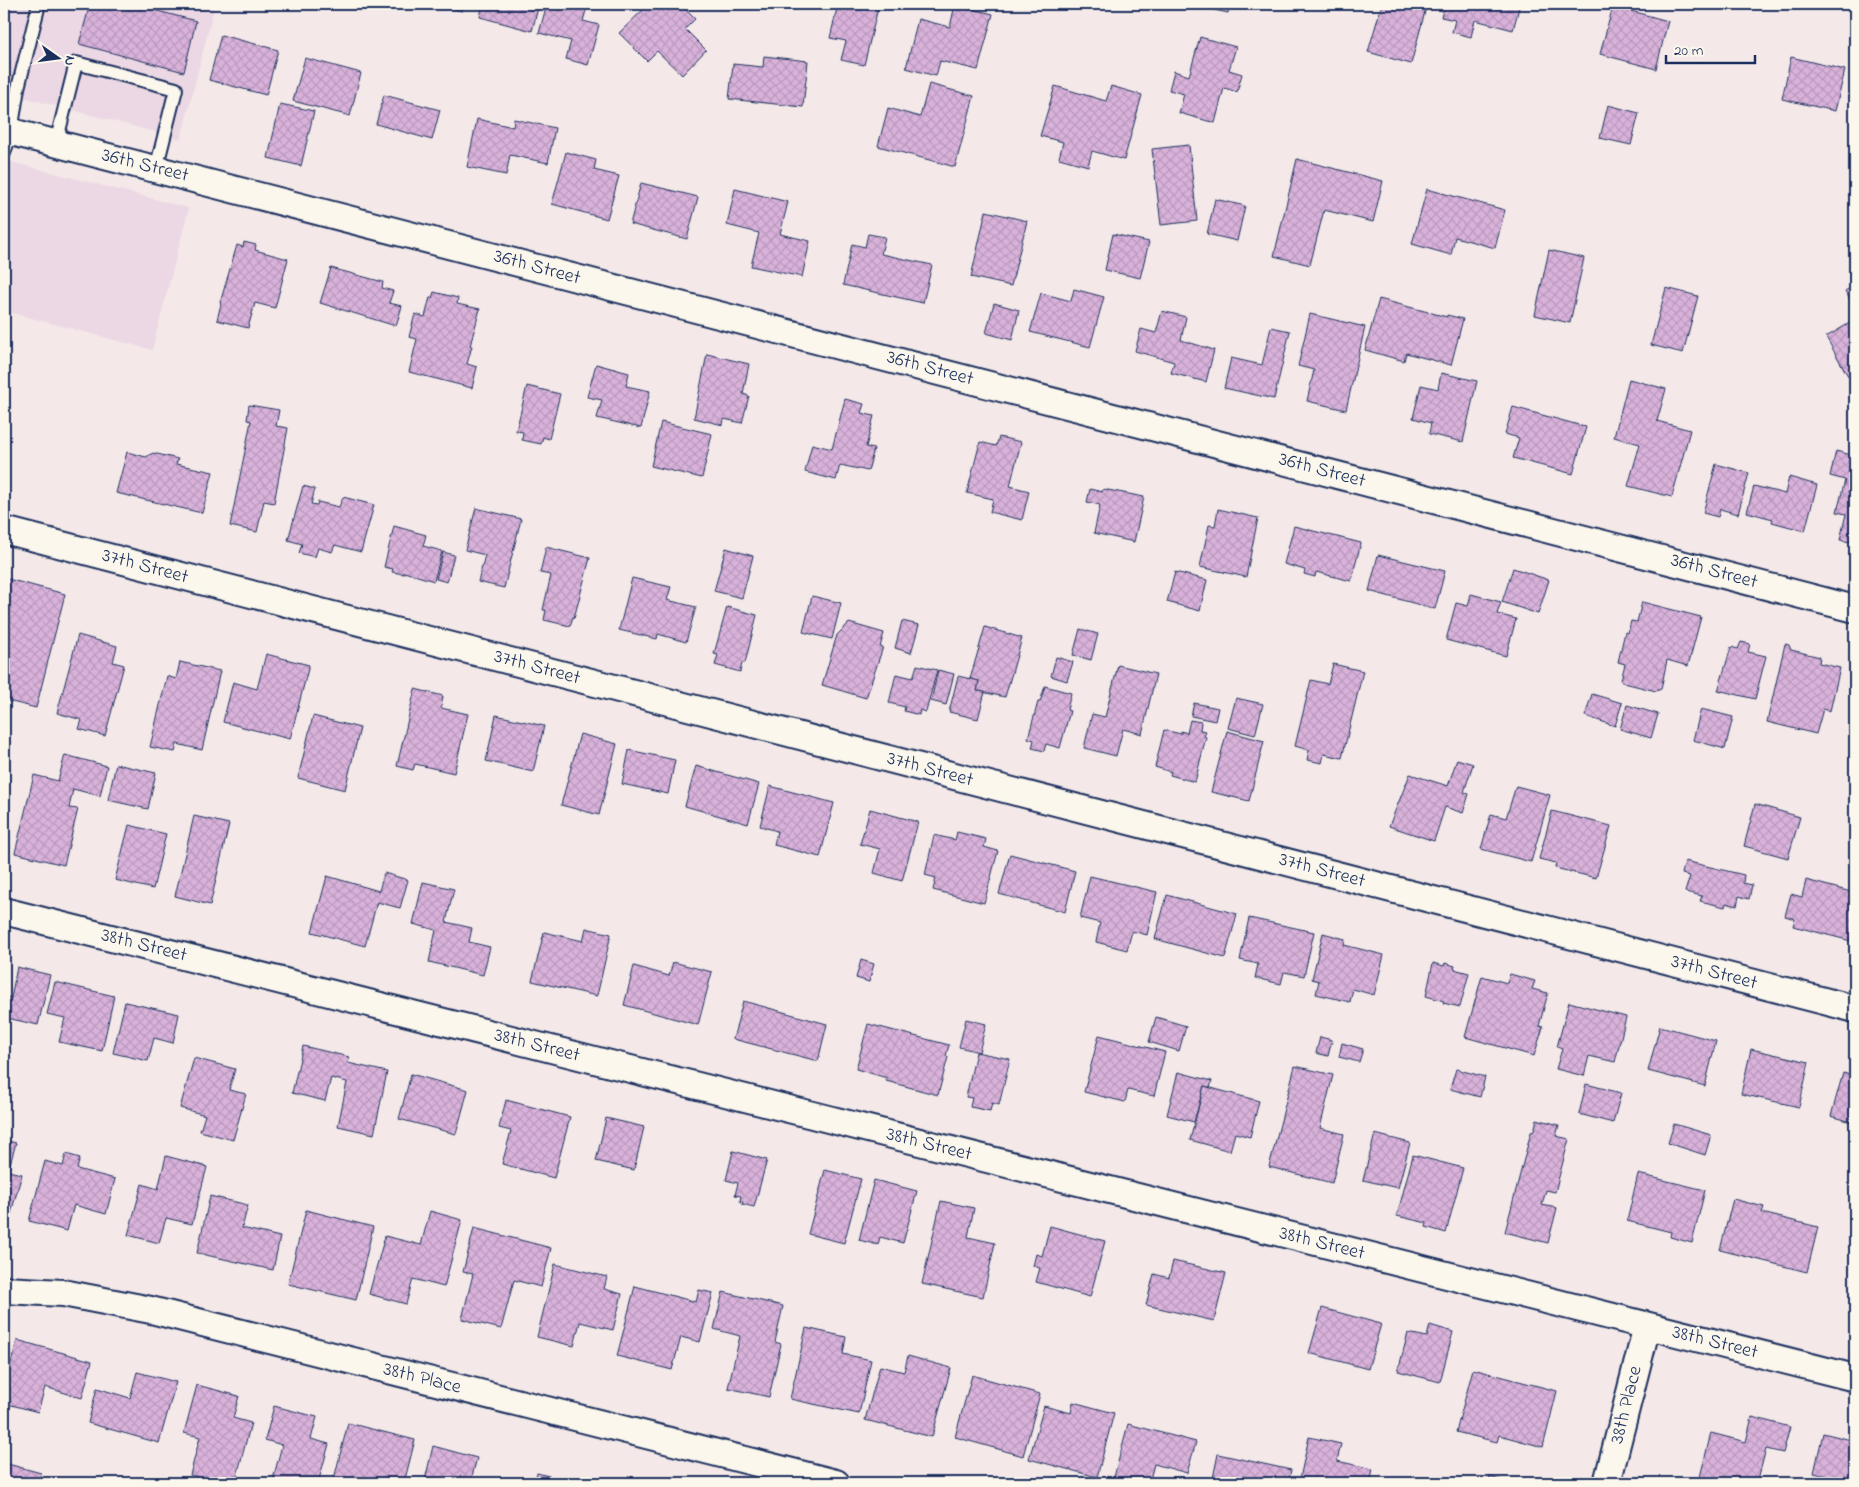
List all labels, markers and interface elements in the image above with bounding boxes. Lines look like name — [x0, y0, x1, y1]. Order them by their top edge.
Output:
north arrow — [32, 32, 82, 82]
scale bar — [1666, 32, 1755, 64]
text: 20 m — [1674, 40, 1704, 62]
text: N — [58, 54, 80, 68]
street label: 36th Street — [98, 141, 192, 191]
street label: 36th Street — [490, 243, 584, 294]
street label: 36th Street — [883, 344, 977, 395]
street label: 36th Street — [1275, 446, 1369, 497]
street label: 37th Street — [99, 542, 192, 592]
street label: 36th Street — [1667, 547, 1761, 598]
street label: 37th Street — [491, 643, 584, 693]
street label: 37th Street — [884, 745, 977, 795]
street label: 37th Street — [1276, 846, 1369, 896]
street label: 38th Street — [98, 921, 190, 971]
street label: 37th Street — [1668, 948, 1761, 998]
street label: 38th Street — [491, 1021, 583, 1071]
street label: 38th Street — [883, 1120, 975, 1170]
street label: 38th Street — [1276, 1219, 1368, 1269]
street label: 38th Street — [1669, 1318, 1761, 1368]
street label: 38th Place — [380, 1355, 464, 1403]
street label: 38th Place — [1603, 1363, 1651, 1447]

